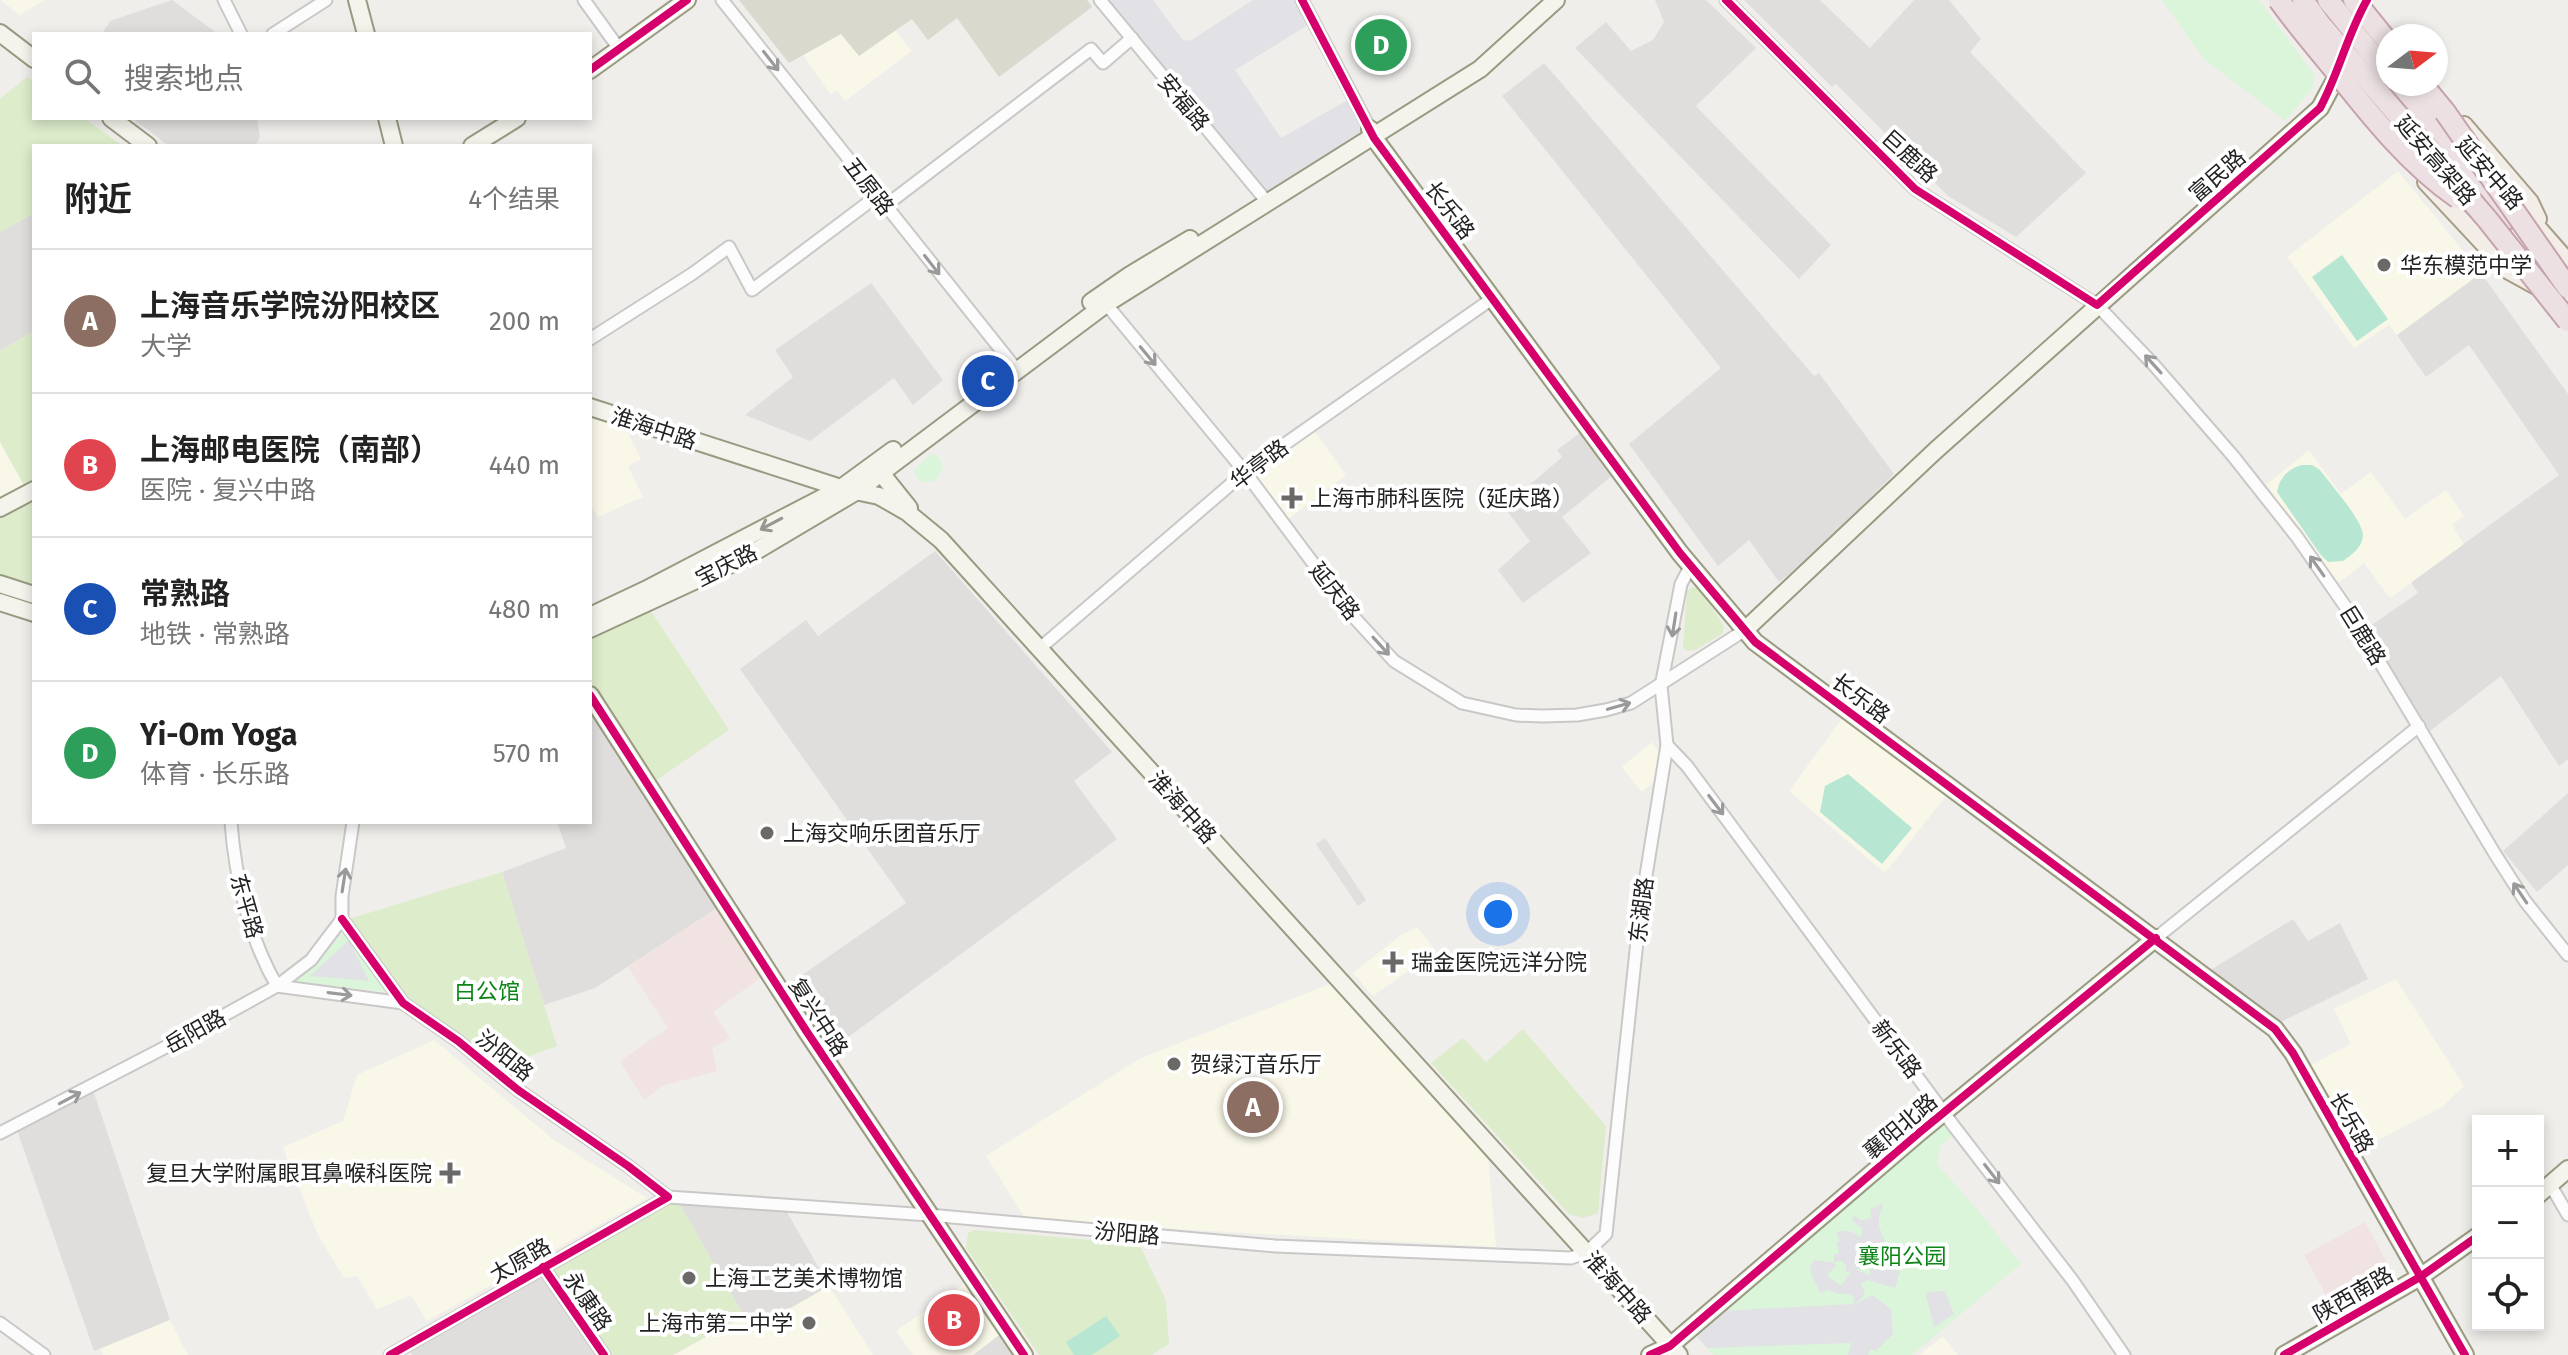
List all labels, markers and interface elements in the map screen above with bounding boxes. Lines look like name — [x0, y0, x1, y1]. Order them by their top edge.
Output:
pin: D — [1355, 15, 1407, 75]
north arrow — [2376, 24, 2448, 96]
search box — [32, 32, 592, 120]
one-way arrow — [762, 50, 779, 71]
icon: search — [60, 54, 104, 98]
text: 搜索地点 — [124, 61, 244, 97]
street label: 安福路 — [1152, 68, 1215, 136]
street label: 延安高架路 — [2389, 110, 2482, 211]
street label: 巨鹿路 — [1876, 124, 1943, 188]
street label: 延安中路 — [2451, 131, 2529, 215]
street label: 富民路 — [2184, 144, 2251, 207]
street label: 五原路 — [838, 152, 900, 221]
street label: 长乐路 — [1419, 176, 1480, 245]
text: 附近 — [64, 179, 132, 220]
text: 4个结果 — [468, 184, 560, 215]
place label: 华东模范中学 — [2400, 252, 2532, 279]
one-way arrow — [923, 254, 941, 275]
marker: 华东模范中学 — [2375, 256, 2393, 274]
text: 上海音乐学院汾阳校区 — [140, 288, 440, 324]
text: A — [82, 306, 98, 337]
text: 200 m — [489, 306, 560, 337]
text: 大学 — [140, 331, 192, 362]
one-way arrow — [1139, 345, 1157, 366]
pin: C — [962, 351, 1014, 411]
one-way arrow — [2144, 355, 2162, 375]
street label: 淮海中路 — [608, 402, 700, 455]
text: 上海邮电医院（南部） — [140, 432, 440, 468]
street label: 华亭路 — [1225, 434, 1294, 495]
text: B — [82, 450, 98, 481]
text: 440 m — [489, 450, 560, 481]
text: 医院 · 复兴中路 — [140, 475, 316, 506]
place label: 上海市肺科医院（延庆路） — [1310, 485, 1574, 512]
marker: 上海市肺科医院（延庆路） — [1281, 487, 1303, 509]
one-way arrow — [760, 516, 784, 532]
street label: 宝庆路 — [691, 538, 762, 592]
one-way arrow — [2309, 555, 2325, 577]
street label: 延庆路 — [1304, 557, 1366, 626]
text: 常熟路 — [140, 576, 230, 612]
text: C — [83, 594, 97, 625]
text: 480 m — [488, 594, 560, 625]
street label: 巨鹿路 — [2334, 600, 2392, 670]
one-way arrow — [1666, 612, 1681, 637]
text: 地铁 · 常熟路 — [140, 619, 290, 650]
one-way arrow — [1371, 636, 1389, 656]
street label: 长乐路 — [1826, 668, 1895, 729]
one-way arrow — [1606, 698, 1632, 713]
text: Yi-Om Yoga — [140, 717, 297, 753]
text: D — [82, 738, 98, 769]
text: 570 m — [493, 738, 560, 769]
text: 体育 · 长乐路 — [140, 759, 290, 790]
street label: 淮海中路 — [1143, 766, 1222, 849]
one-way arrow — [1707, 794, 1724, 815]
place label: 上海交响乐团音乐厅 — [783, 820, 981, 847]
marker: 上海交响乐团音乐厅 — [758, 824, 776, 842]
one-way arrow — [338, 868, 353, 893]
street label: 东平路 — [224, 871, 269, 942]
street label: 东湖路 — [1624, 876, 1659, 944]
one-way arrow — [2512, 882, 2528, 905]
your location — [1478, 894, 1518, 934]
place label: 瑞金医院远洋分院 — [1411, 949, 1587, 976]
marker: 瑞金医院远洋分院 — [1382, 951, 1404, 973]
street label: 复兴中路 — [783, 973, 854, 1062]
park label: 白公馆 — [454, 978, 520, 1005]
one-way arrow — [326, 987, 353, 1002]
street label: 岳阳路 — [160, 1004, 231, 1059]
street label: 新乐路 — [1866, 1015, 1927, 1084]
street label: 汾阳路 — [471, 1024, 539, 1087]
place label: 贺绿汀音乐厅 — [1190, 1051, 1322, 1078]
marker: 贺绿汀音乐厅 — [1165, 1055, 1183, 1073]
pin: A — [1227, 1077, 1279, 1137]
street label: 长乐路 — [2324, 1087, 2379, 1158]
street label: 襄阳北路 — [1858, 1088, 1943, 1165]
one-way arrow — [57, 1089, 81, 1105]
map controls — [2472, 1115, 2544, 1331]
button: + — [2472, 1115, 2544, 1187]
place label: 复旦大学附属眼耳鼻喉科医院 — [146, 1160, 432, 1187]
marker: 复旦大学附属眼耳鼻喉科医院 — [439, 1162, 461, 1184]
one-way arrow — [1983, 1163, 2000, 1184]
button: − — [2472, 1187, 2544, 1259]
street label: 汾阳路 — [1093, 1217, 1161, 1250]
street label: 太原路 — [485, 1232, 556, 1289]
park label: 襄阳公园 — [1858, 1243, 1946, 1270]
street label: 淮海中路 — [1578, 1246, 1657, 1329]
button: locate — [2472, 1259, 2544, 1331]
street label: 陕西南路 — [2308, 1261, 2398, 1328]
place label: 上海工艺美术博物馆 — [705, 1265, 903, 1292]
street label: 永康路 — [558, 1267, 618, 1336]
marker: 上海工艺美术博物馆 — [680, 1269, 698, 1287]
pin: B — [928, 1290, 980, 1350]
place label: 上海市第二中学 — [639, 1310, 793, 1337]
marker: 上海市第二中学 — [800, 1314, 818, 1332]

